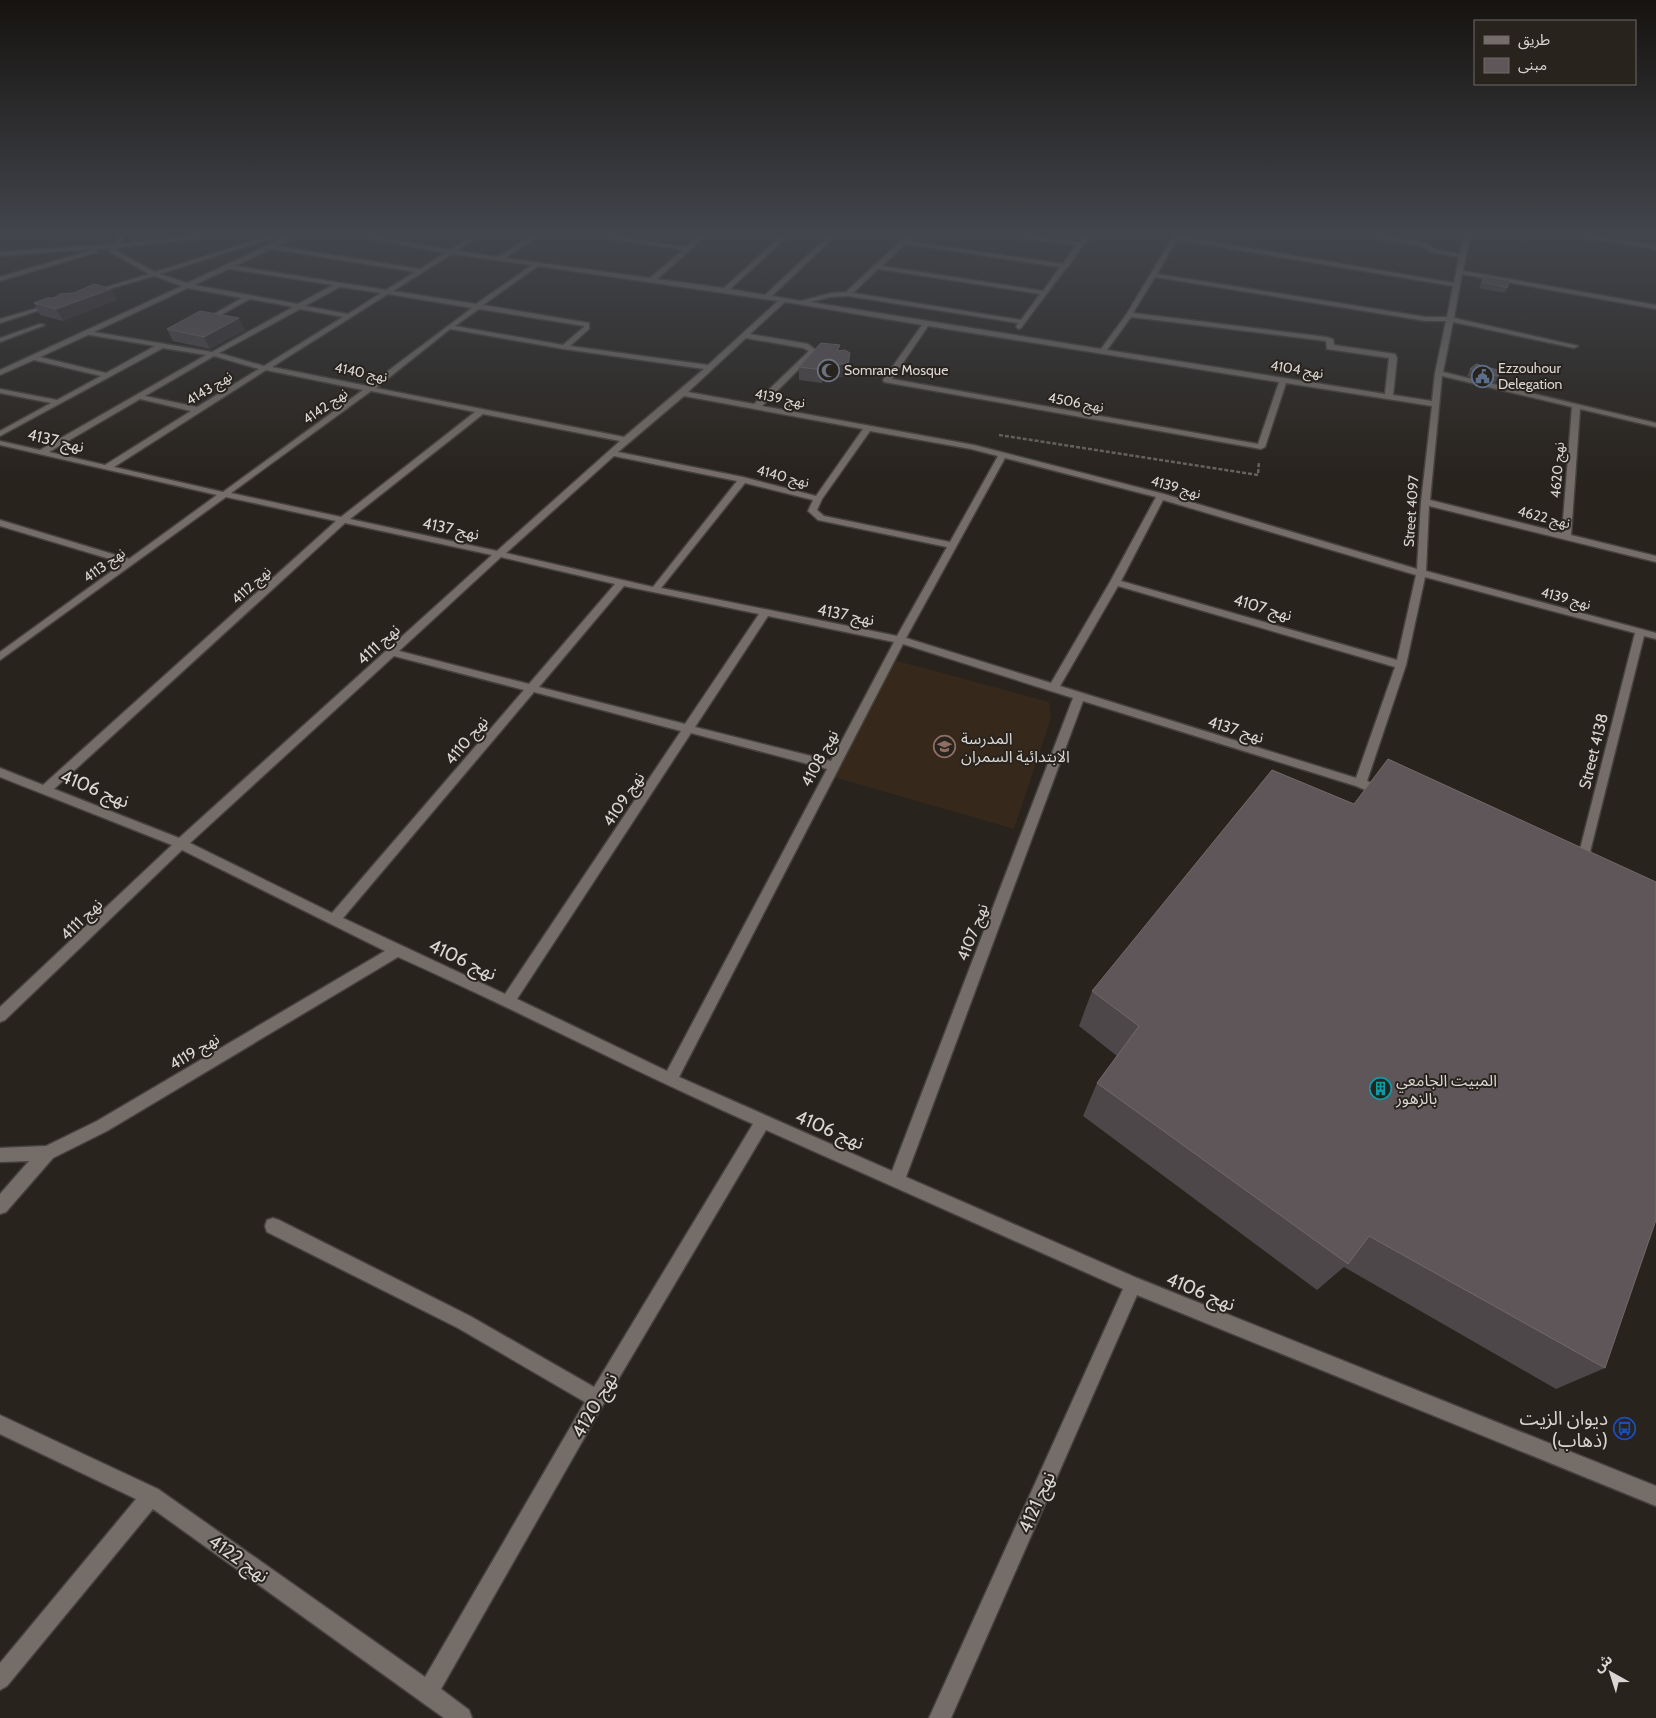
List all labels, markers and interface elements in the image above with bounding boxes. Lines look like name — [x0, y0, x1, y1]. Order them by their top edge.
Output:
legend — [1474, 20, 1636, 85]
text: طريق — [1518, 31, 1550, 50]
text: مبنى — [1518, 56, 1547, 74]
street label: نهج 4104 — [1269, 356, 1325, 384]
street label: نهج 4140 — [333, 358, 389, 388]
mosque icon: Somrane Mosque — [816, 358, 840, 382]
place label: Ezzouhour Delegation — [1498, 359, 1563, 393]
place label: Somrane Mosque — [844, 361, 948, 379]
public building icon: Ezzouhour Delegation — [1470, 364, 1494, 388]
street label: نهج 4143 — [182, 367, 237, 411]
street label: نهج 4142 — [299, 384, 352, 430]
street label: نهج 4139 — [753, 384, 807, 414]
street label: نهج 4506 — [1046, 388, 1106, 418]
street label: نهج 4137 — [25, 425, 86, 459]
street label: نهج 4620 — [1546, 441, 1570, 499]
street label: نهج 4140 — [754, 461, 811, 493]
street label: نهج 4139 — [1148, 471, 1203, 505]
street label: Street 4097 — [1400, 474, 1422, 548]
street label: نهج 4622 — [1515, 502, 1573, 534]
street label: نهج 4137 — [420, 513, 481, 547]
street label: نهج 4113 — [79, 544, 130, 588]
street label: نهج 4112 — [227, 562, 276, 609]
street label: نهج 4139 — [1538, 583, 1593, 615]
street label: نهج 4107 — [1231, 590, 1294, 628]
street label: نهج 4137 — [815, 600, 876, 632]
street label: نهج 4111 — [353, 620, 406, 671]
street label: Street 4138 — [1575, 711, 1612, 791]
street label: نهج 4110 — [441, 712, 494, 770]
street label: نهج 4137 — [1205, 712, 1266, 750]
street label: نهج 4108 — [797, 727, 845, 791]
place label: المدرسة الابتدائية السمران — [961, 729, 1070, 766]
school or university icon: المدرسة الابتدائية السمران — [933, 735, 957, 759]
street label: نهج 4106 — [56, 764, 133, 816]
street label: نهج 4109 — [598, 769, 651, 832]
street label: نهج 4111 — [56, 895, 108, 946]
street label: نهج 4107 — [953, 901, 995, 965]
street label: نهج 4106 — [424, 934, 501, 988]
street label: نهج 4119 — [166, 1029, 224, 1076]
place label: المبيت الجامعي بالزهور — [1395, 1071, 1497, 1108]
building icon: المبيت الجامعي بالزهور — [1368, 1077, 1392, 1101]
street label: نهج 4106 — [791, 1105, 868, 1157]
street label: نهج 4106 — [1162, 1267, 1239, 1319]
street label: نهج 4120 — [567, 1368, 625, 1444]
place label: ديوان الزيت (ذهاب) — [1520, 1407, 1608, 1452]
bus stop icon: ديوان الزيت (ذهاب) — [1612, 1417, 1636, 1441]
street label: نهج 4121 — [1013, 1468, 1063, 1538]
street label: نهج 4122 — [202, 1529, 273, 1590]
north arrow — [1586, 1648, 1636, 1698]
text: ش — [1590, 1650, 1616, 1676]

